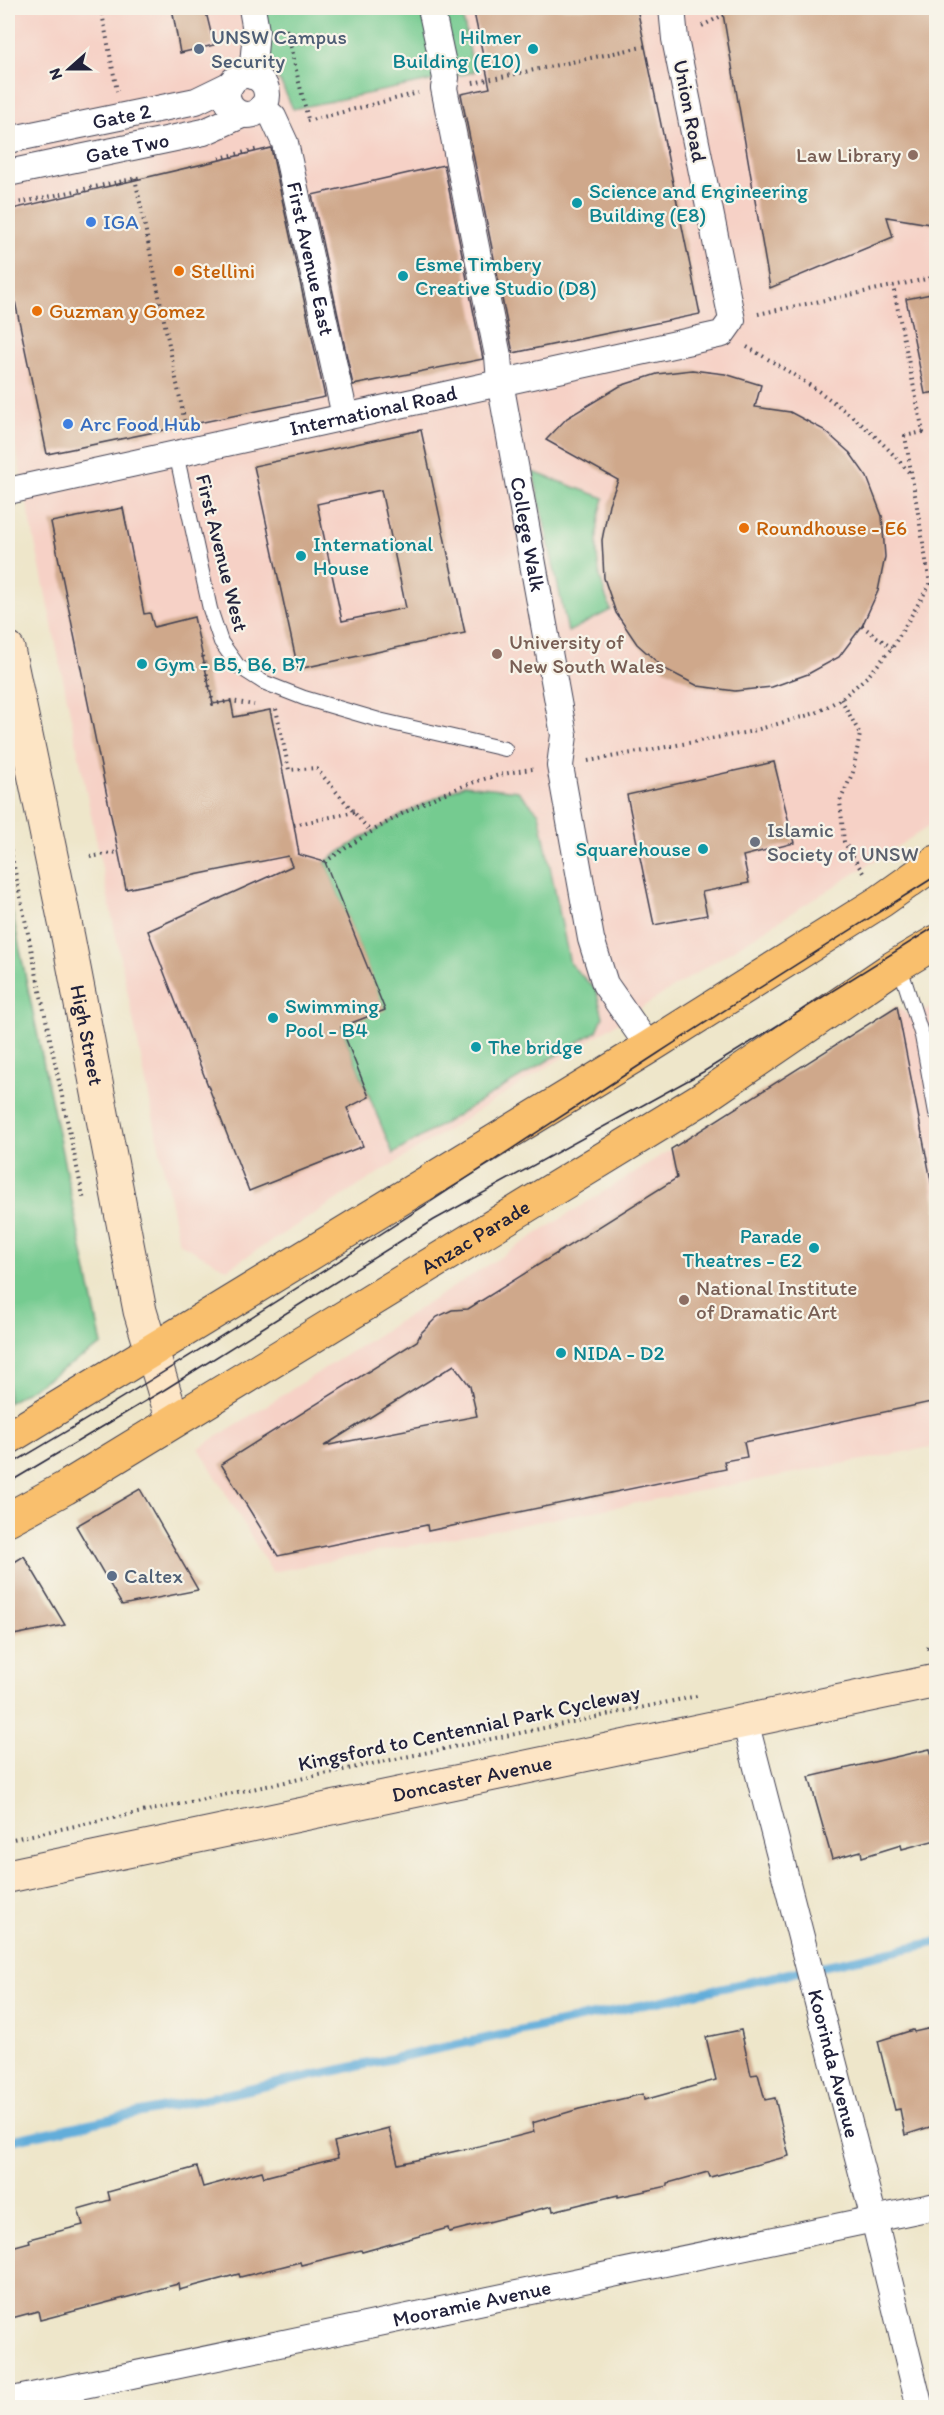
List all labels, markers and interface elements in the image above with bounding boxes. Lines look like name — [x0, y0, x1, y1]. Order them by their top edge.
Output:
place label: UNSW Campus Security — [211, 24, 347, 73]
place label: Hilmer Building (E10) — [393, 24, 522, 73]
north arrow — [39, 39, 99, 99]
marker: UNSW Campus Security — [192, 42, 206, 56]
marker: Hilmer Building (E10) — [526, 42, 540, 56]
street label: Union Road — [668, 58, 713, 165]
text: N — [45, 66, 66, 83]
street label: Gate 2 — [90, 98, 153, 134]
street label: Gate Two — [83, 127, 171, 168]
place label: Law Library — [796, 142, 901, 167]
marker: Law Library — [906, 148, 920, 162]
place label: Science and Engineering Building (E8) — [589, 178, 808, 227]
street label: First Avenue East — [282, 179, 340, 338]
marker: Science and Engineering Building (E8) — [570, 196, 584, 210]
place label: IGA — [103, 209, 139, 234]
marker: IGA — [84, 215, 98, 229]
place label: Esme Timbery Creative Studio (D8) — [415, 251, 597, 300]
place label: Stellini — [191, 258, 255, 283]
marker: Stellini — [172, 264, 186, 278]
marker: Esme Timbery Creative Studio (D8) — [396, 269, 410, 283]
place label: Guzman y Gomez — [49, 298, 205, 323]
marker: Guzman y Gomez — [30, 304, 44, 318]
street label: International Road — [287, 380, 459, 441]
place label: Arc Food Hub — [80, 411, 201, 436]
marker: Arc Food Hub — [61, 417, 75, 431]
street label: First Avenue West — [191, 472, 254, 634]
street label: College Walk — [505, 475, 551, 594]
place label: Roundhouse - E6 — [756, 515, 907, 540]
marker: Roundhouse - E6 — [737, 521, 751, 535]
place label: International House — [313, 531, 433, 580]
marker: International House — [294, 549, 308, 563]
place label: University of New South Wales — [509, 629, 664, 678]
marker: University of New South Wales — [490, 647, 504, 661]
place label: Gym - B5, B6, B7 — [154, 651, 306, 676]
marker: Gym - B5, B6, B7 — [135, 657, 149, 671]
place label: Islamic Society of UNSW — [767, 817, 919, 866]
marker: Islamic Society of UNSW — [748, 835, 762, 849]
place label: Squarehouse — [576, 836, 691, 861]
marker: Squarehouse — [696, 842, 710, 856]
street label: High Street — [65, 982, 109, 1088]
place label: Swimming Pool - B4 — [285, 993, 379, 1042]
marker: Swimming Pool - B4 — [266, 1011, 280, 1025]
place label: The bridge — [488, 1034, 583, 1059]
marker: The bridge — [469, 1040, 483, 1054]
street label: Anzac Parade — [416, 1194, 534, 1279]
place label: Parade Theatres - E2 — [682, 1223, 802, 1272]
marker: Parade Theatres - E2 — [807, 1241, 821, 1255]
place label: National Institute of Dramatic Art — [696, 1275, 857, 1324]
marker: National Institute of Dramatic Art — [677, 1293, 691, 1307]
place label: NIDA - D2 — [573, 1340, 665, 1365]
marker: NIDA - D2 — [554, 1346, 568, 1360]
place label: Caltex — [124, 1563, 183, 1588]
marker: Caltex — [105, 1569, 119, 1583]
street label: Kingsford to Centennial Park Cycleway — [296, 1679, 642, 1776]
street label: Doncaster Avenue — [389, 1749, 554, 1807]
street label: Koorinda Avenue — [803, 1987, 865, 2141]
street label: Mooramie Avenue — [390, 2274, 553, 2332]

